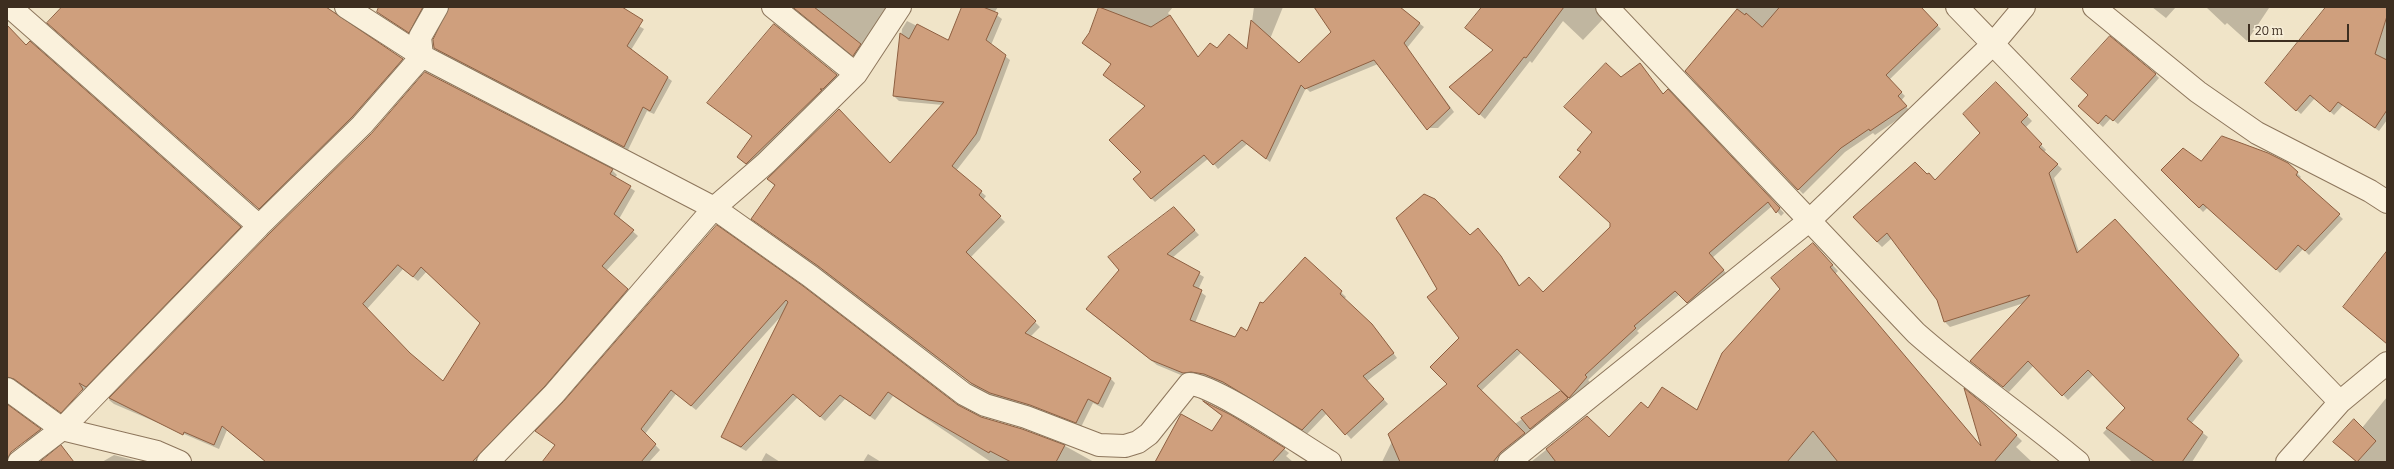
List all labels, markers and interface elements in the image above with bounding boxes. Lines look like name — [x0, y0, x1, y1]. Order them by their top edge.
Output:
scale bar — [2250, 16, 2351, 42]
text: 20 m — [2255, 24, 2283, 38]

